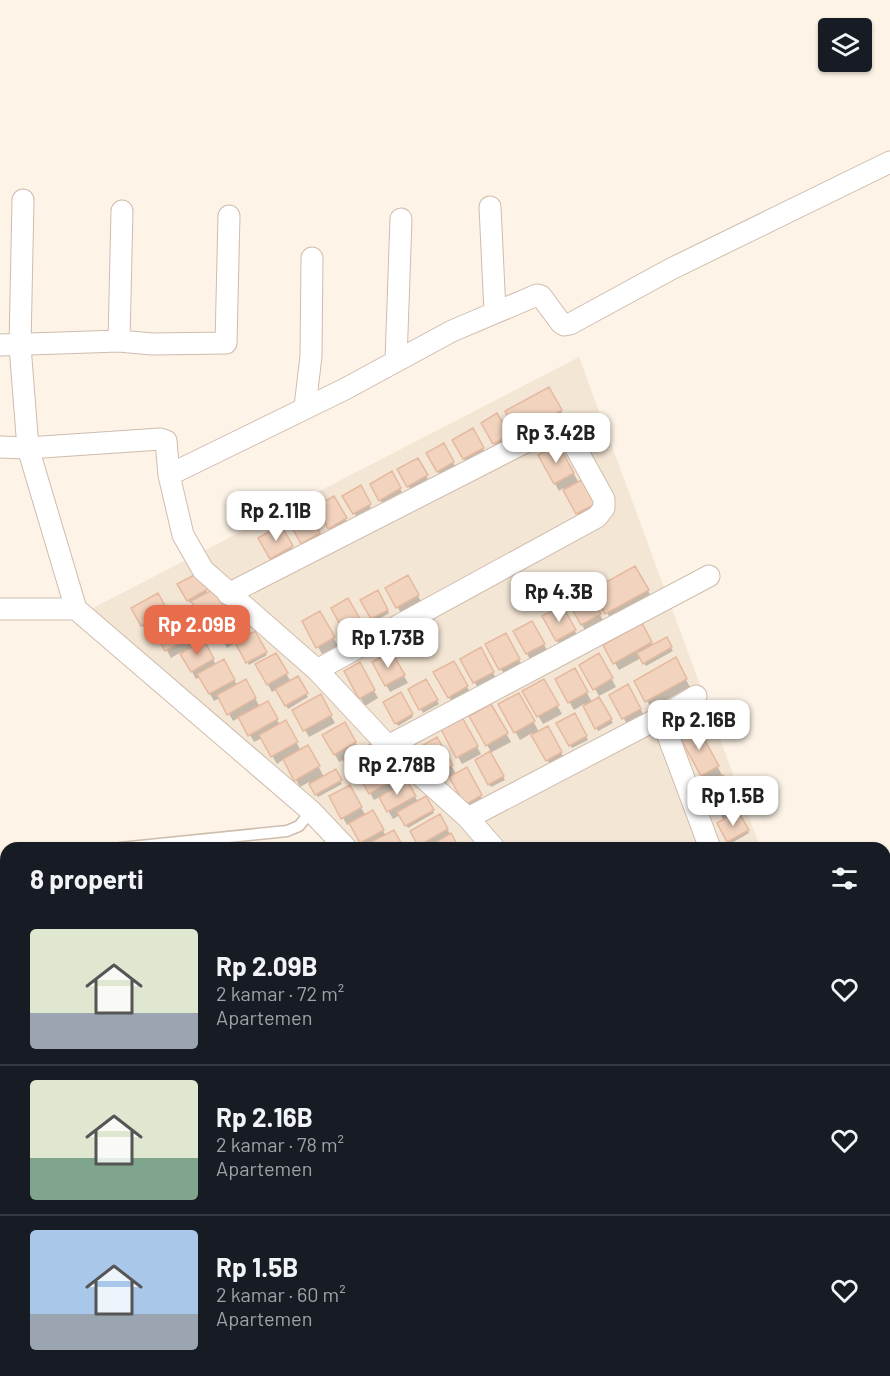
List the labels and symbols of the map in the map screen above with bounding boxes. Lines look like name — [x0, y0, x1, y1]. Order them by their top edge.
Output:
pin: Rp 3.42B — [494, 413, 618, 464]
pin: Rp 2.11B — [214, 491, 338, 542]
pin: Rp 4.3B — [504, 572, 614, 623]
pin: Rp 2.09B — [135, 605, 259, 656]
pin: Rp 1.73B — [326, 618, 450, 669]
pin: Rp 2.16B — [637, 700, 761, 751]
pin: Rp 2.78B — [335, 745, 459, 796]
pin: Rp 1.5B — [678, 776, 788, 827]

